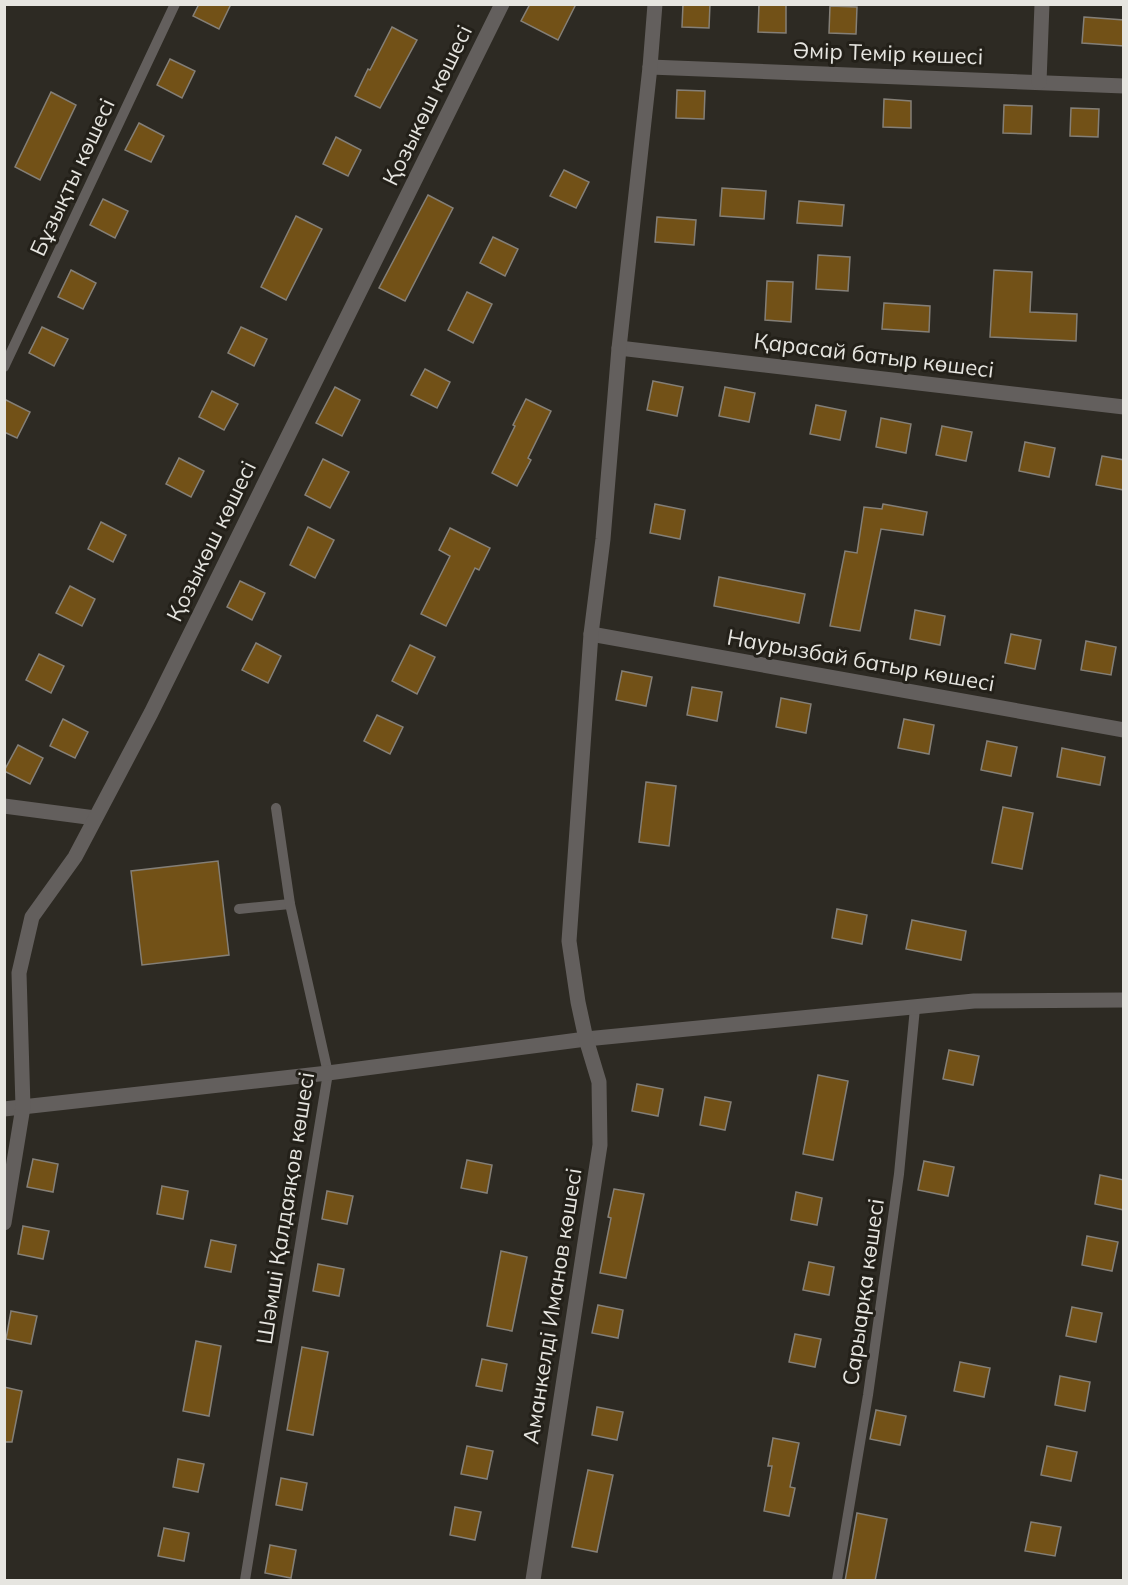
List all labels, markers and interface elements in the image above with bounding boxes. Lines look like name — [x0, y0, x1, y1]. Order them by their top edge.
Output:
street label: Қозыкөш көшесі — [376, 20, 478, 190]
street label: Әмір Темір көшесі — [792, 36, 984, 70]
street label: Бұзықты көшесі — [23, 94, 121, 260]
street label: Қарасай батыр көшесі — [752, 326, 996, 384]
street label: Қозыкөш көшесі — [160, 456, 262, 626]
street label: Наурызбай батыр көшесі — [725, 623, 997, 697]
street label: Шәмші Қалдаяқов көшесі — [250, 1070, 320, 1346]
street label: Аманкелді Иманов көшесі — [516, 1166, 588, 1446]
street label: Сарыарқа көшесі — [836, 1197, 890, 1387]

